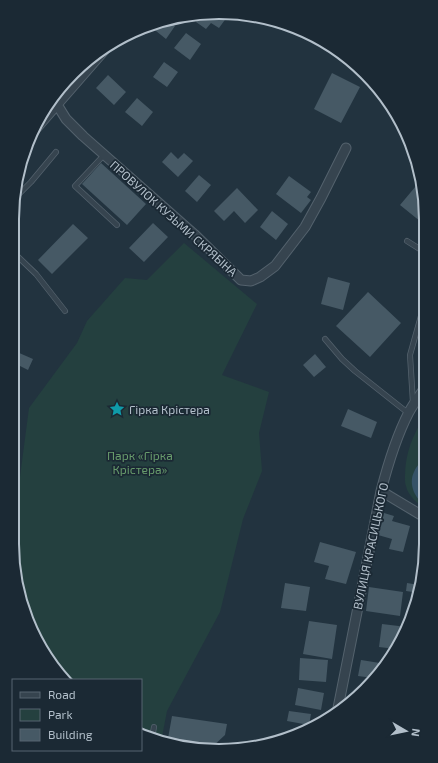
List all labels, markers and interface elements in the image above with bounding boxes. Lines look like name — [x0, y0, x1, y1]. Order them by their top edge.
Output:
street label: ПРОВУЛОК КУЗЬМИ СКРЯБІНА — [108, 157, 241, 279]
place icon: Гірка Крістера — [108, 400, 126, 418]
place label: Гірка Крістера — [129, 402, 210, 416]
park label: Парк «Гірка Крістера» — [107, 448, 173, 476]
street label: ВУЛИЦЯ КРАСИЦЬКОГО — [350, 481, 390, 611]
legend — [12, 679, 142, 751]
text: Road — [48, 687, 76, 701]
text: Park — [48, 707, 73, 721]
north arrow — [386, 711, 426, 751]
text: Building — [48, 727, 93, 741]
text: N — [409, 728, 423, 738]

